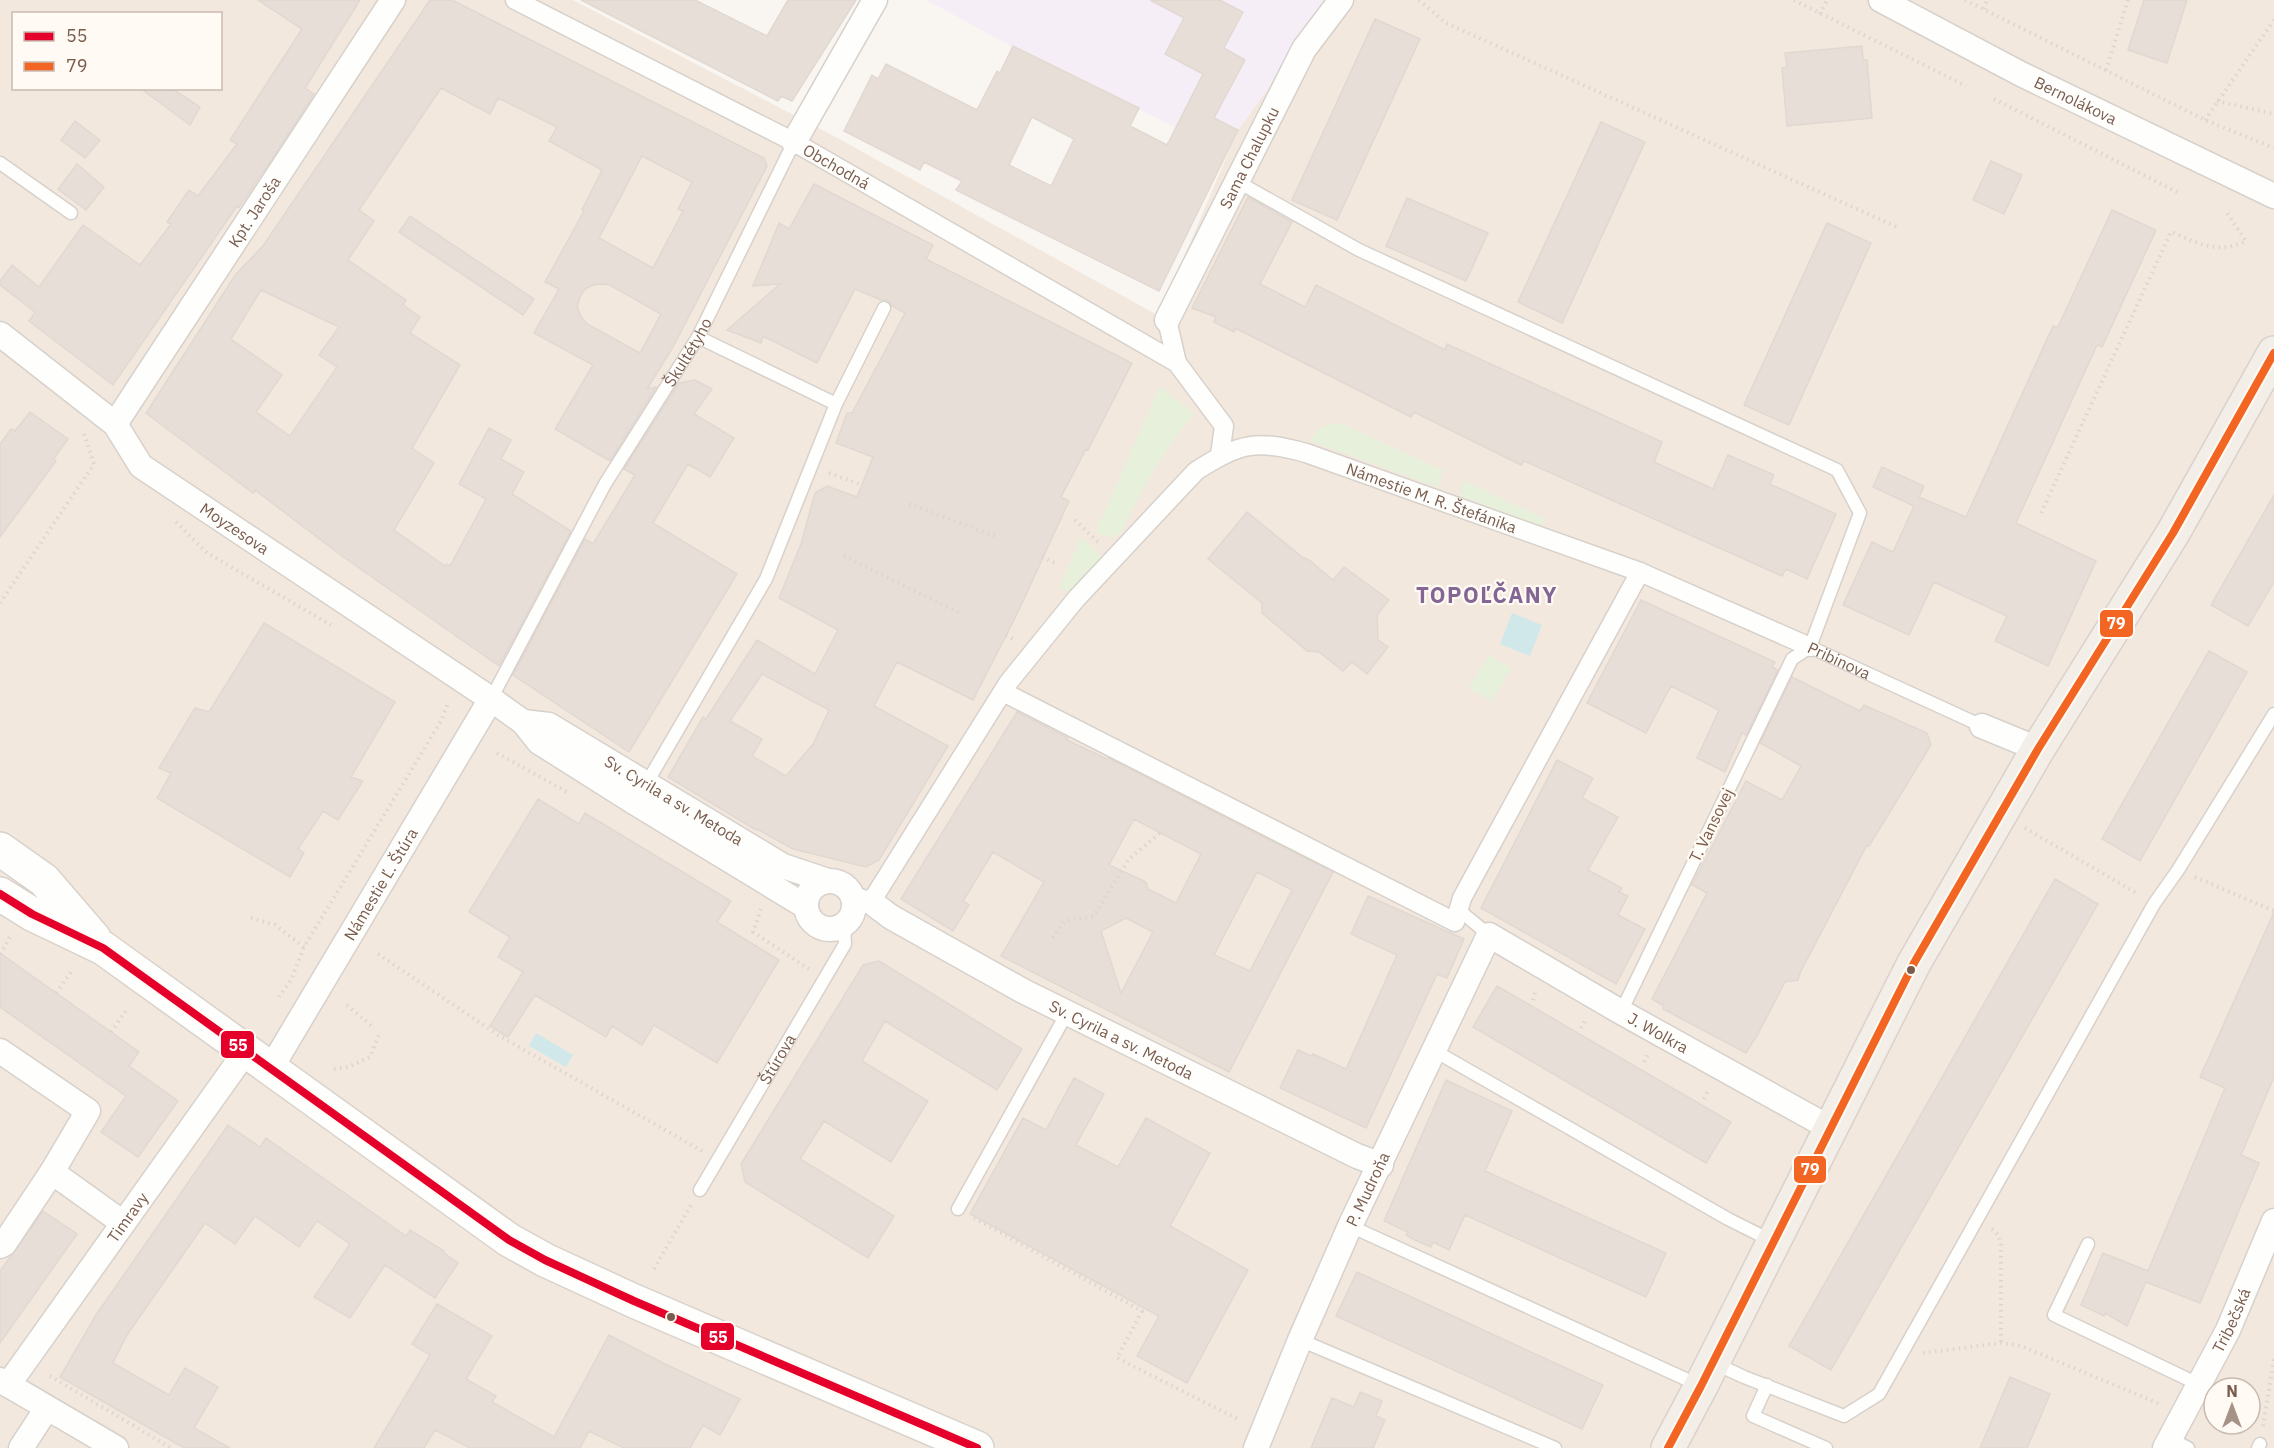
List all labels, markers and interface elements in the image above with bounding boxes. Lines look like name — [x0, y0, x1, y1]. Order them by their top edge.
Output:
legend — [12, 12, 222, 90]
text: 55 — [66, 24, 88, 47]
text: 79 — [66, 54, 88, 77]
street label: Bernolákova — [2031, 72, 2121, 129]
street label: Sama Chalupku — [1215, 103, 1283, 212]
street label: Obchodná — [799, 139, 874, 194]
street label: Kpt. Jaroša — [224, 172, 285, 251]
street label: Škultétyho — [658, 314, 716, 390]
street label: Námestie M. R. Štefánika — [1344, 458, 1520, 537]
street label: Moyzesova — [196, 498, 273, 559]
district label: TOPOĽČANY — [1416, 580, 1558, 609]
line badge: 79 — [2099, 609, 2134, 638]
text: 79 — [2106, 613, 2126, 633]
street label: Pribinova — [1804, 637, 1874, 684]
street label: Sv. Cyrila a sv. Metoda — [601, 751, 747, 850]
street label: T. Vansovej — [1684, 785, 1738, 865]
street label: Námestie Ľ. Štúra — [339, 824, 422, 944]
unlabelled marker — [1905, 964, 1917, 976]
street label: Sv. Cyrila a sv. Metoda — [1046, 996, 1197, 1084]
street label: J. Wolkra — [1624, 1008, 1692, 1058]
line badge: 55 — [220, 1030, 255, 1059]
street label: Štúrova — [754, 1030, 800, 1088]
text: 55 — [228, 1035, 248, 1055]
street label: P. Mudroňa — [1341, 1148, 1394, 1230]
line badge: 79 — [1793, 1155, 1827, 1184]
text: 79 — [1800, 1159, 1820, 1179]
street label: Timravy — [103, 1188, 152, 1246]
street label: Tribečská — [2208, 1284, 2255, 1356]
unlabelled marker — [665, 1311, 677, 1323]
line badge: 55 — [700, 1322, 735, 1351]
text: 55 — [708, 1327, 728, 1347]
north arrow — [2202, 1376, 2262, 1436]
text: N — [2226, 1381, 2238, 1401]

